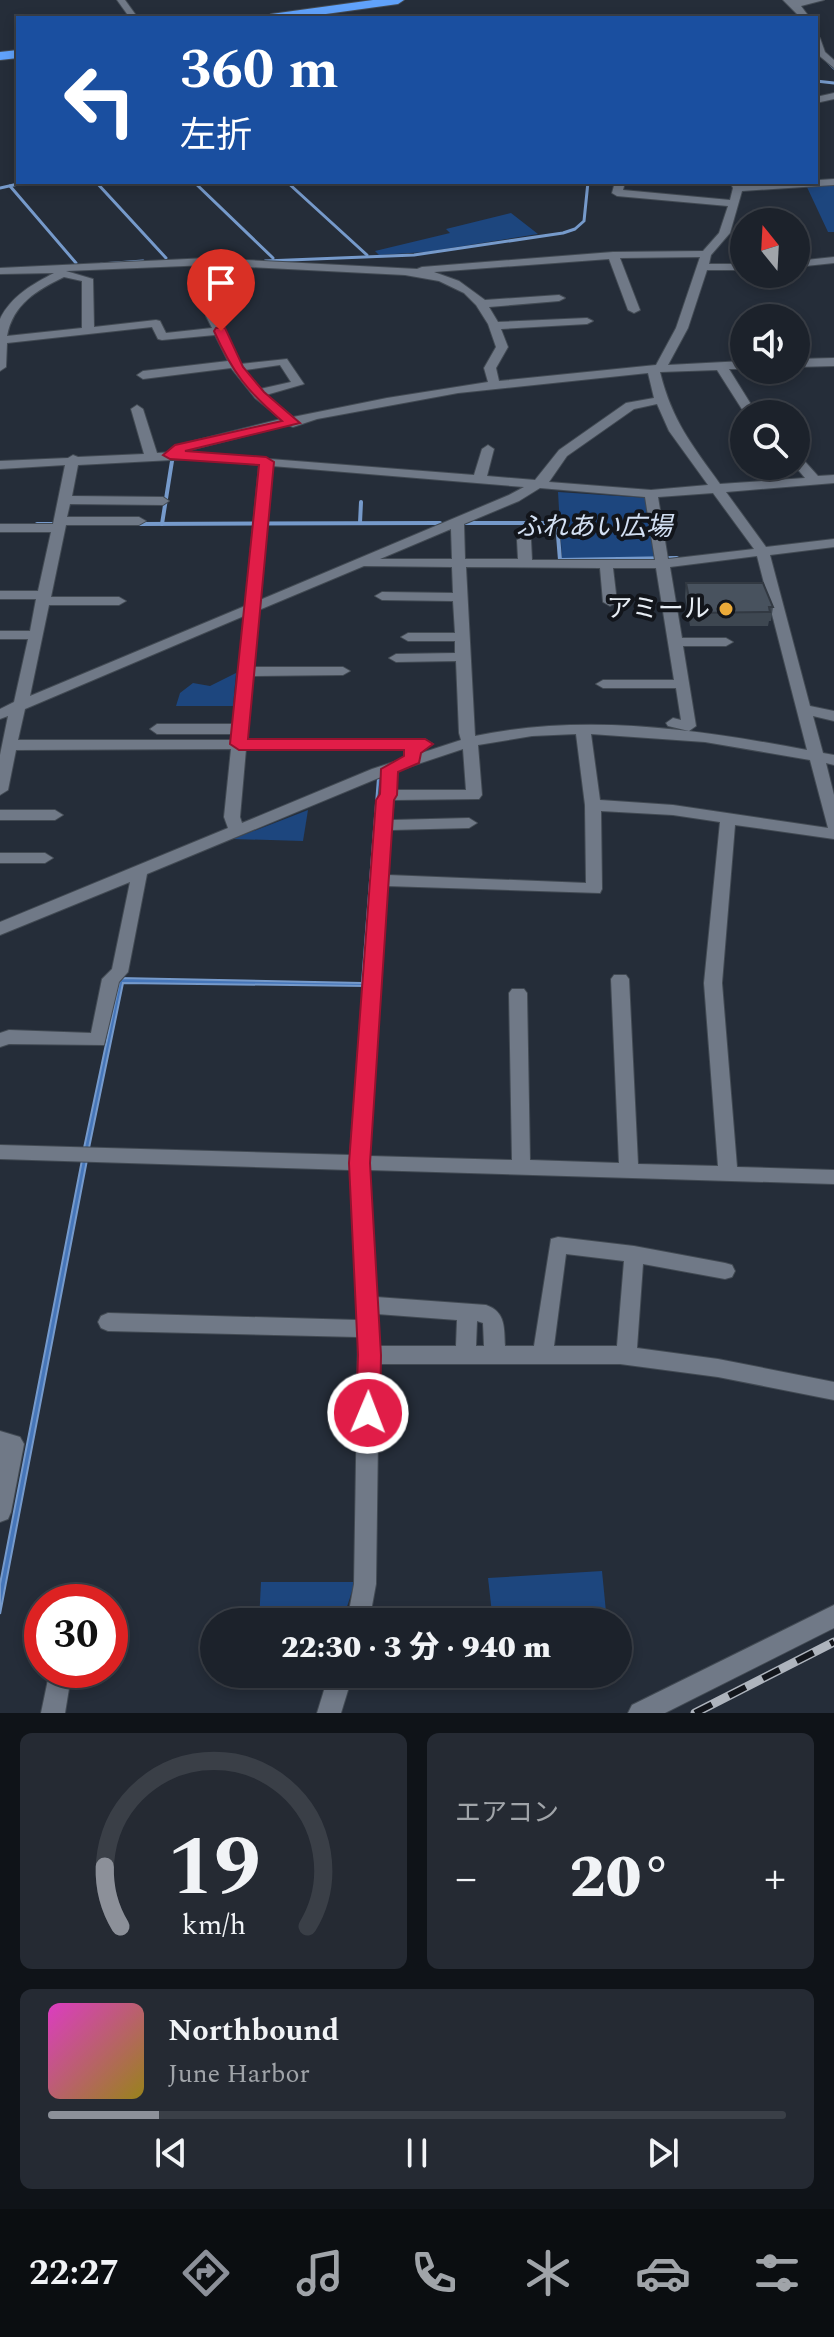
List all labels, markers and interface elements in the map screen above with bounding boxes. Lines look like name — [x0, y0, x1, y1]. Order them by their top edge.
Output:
text: 360 m — [180, 28, 339, 113]
icon: left — [48, 48, 152, 152]
text: 左折 — [180, 109, 252, 164]
north arrow — [730, 208, 810, 288]
map controls — [730, 208, 810, 480]
pin — [187, 249, 255, 331]
icon: arrive — [199, 261, 243, 305]
button: sound — [730, 304, 810, 384]
button: search — [730, 400, 810, 480]
park label: ふれあい広場 — [516, 507, 675, 547]
place label: アミール — [607, 589, 710, 629]
marker: アミール — [717, 600, 735, 618]
position arrow — [326, 1371, 410, 1455]
speed limit sign: 30 — [24, 1584, 128, 1688]
text: 22:30 · 3 分 · 940 m — [281, 1625, 551, 1671]
text: エアコン — [455, 1793, 559, 1833]
text: 19 — [167, 1805, 260, 1932]
text: 20° — [570, 1832, 672, 1924]
text: − — [455, 1845, 477, 1912]
text: + — [764, 1845, 786, 1912]
text: km/h — [181, 1904, 246, 1947]
text: Northbound — [168, 2008, 339, 2054]
text: June Harbor — [168, 2054, 310, 2094]
icon: previous — [149, 2131, 193, 2175]
icon: pause — [395, 2131, 439, 2175]
icon: next — [641, 2131, 685, 2175]
icon: directions — [178, 2245, 234, 2301]
icon: music — [292, 2245, 348, 2301]
icon: phone — [406, 2245, 462, 2301]
icon: climate — [520, 2245, 576, 2301]
icon: car — [635, 2245, 691, 2301]
icon: filters — [749, 2245, 805, 2301]
text: 22:27 — [29, 2246, 120, 2301]

